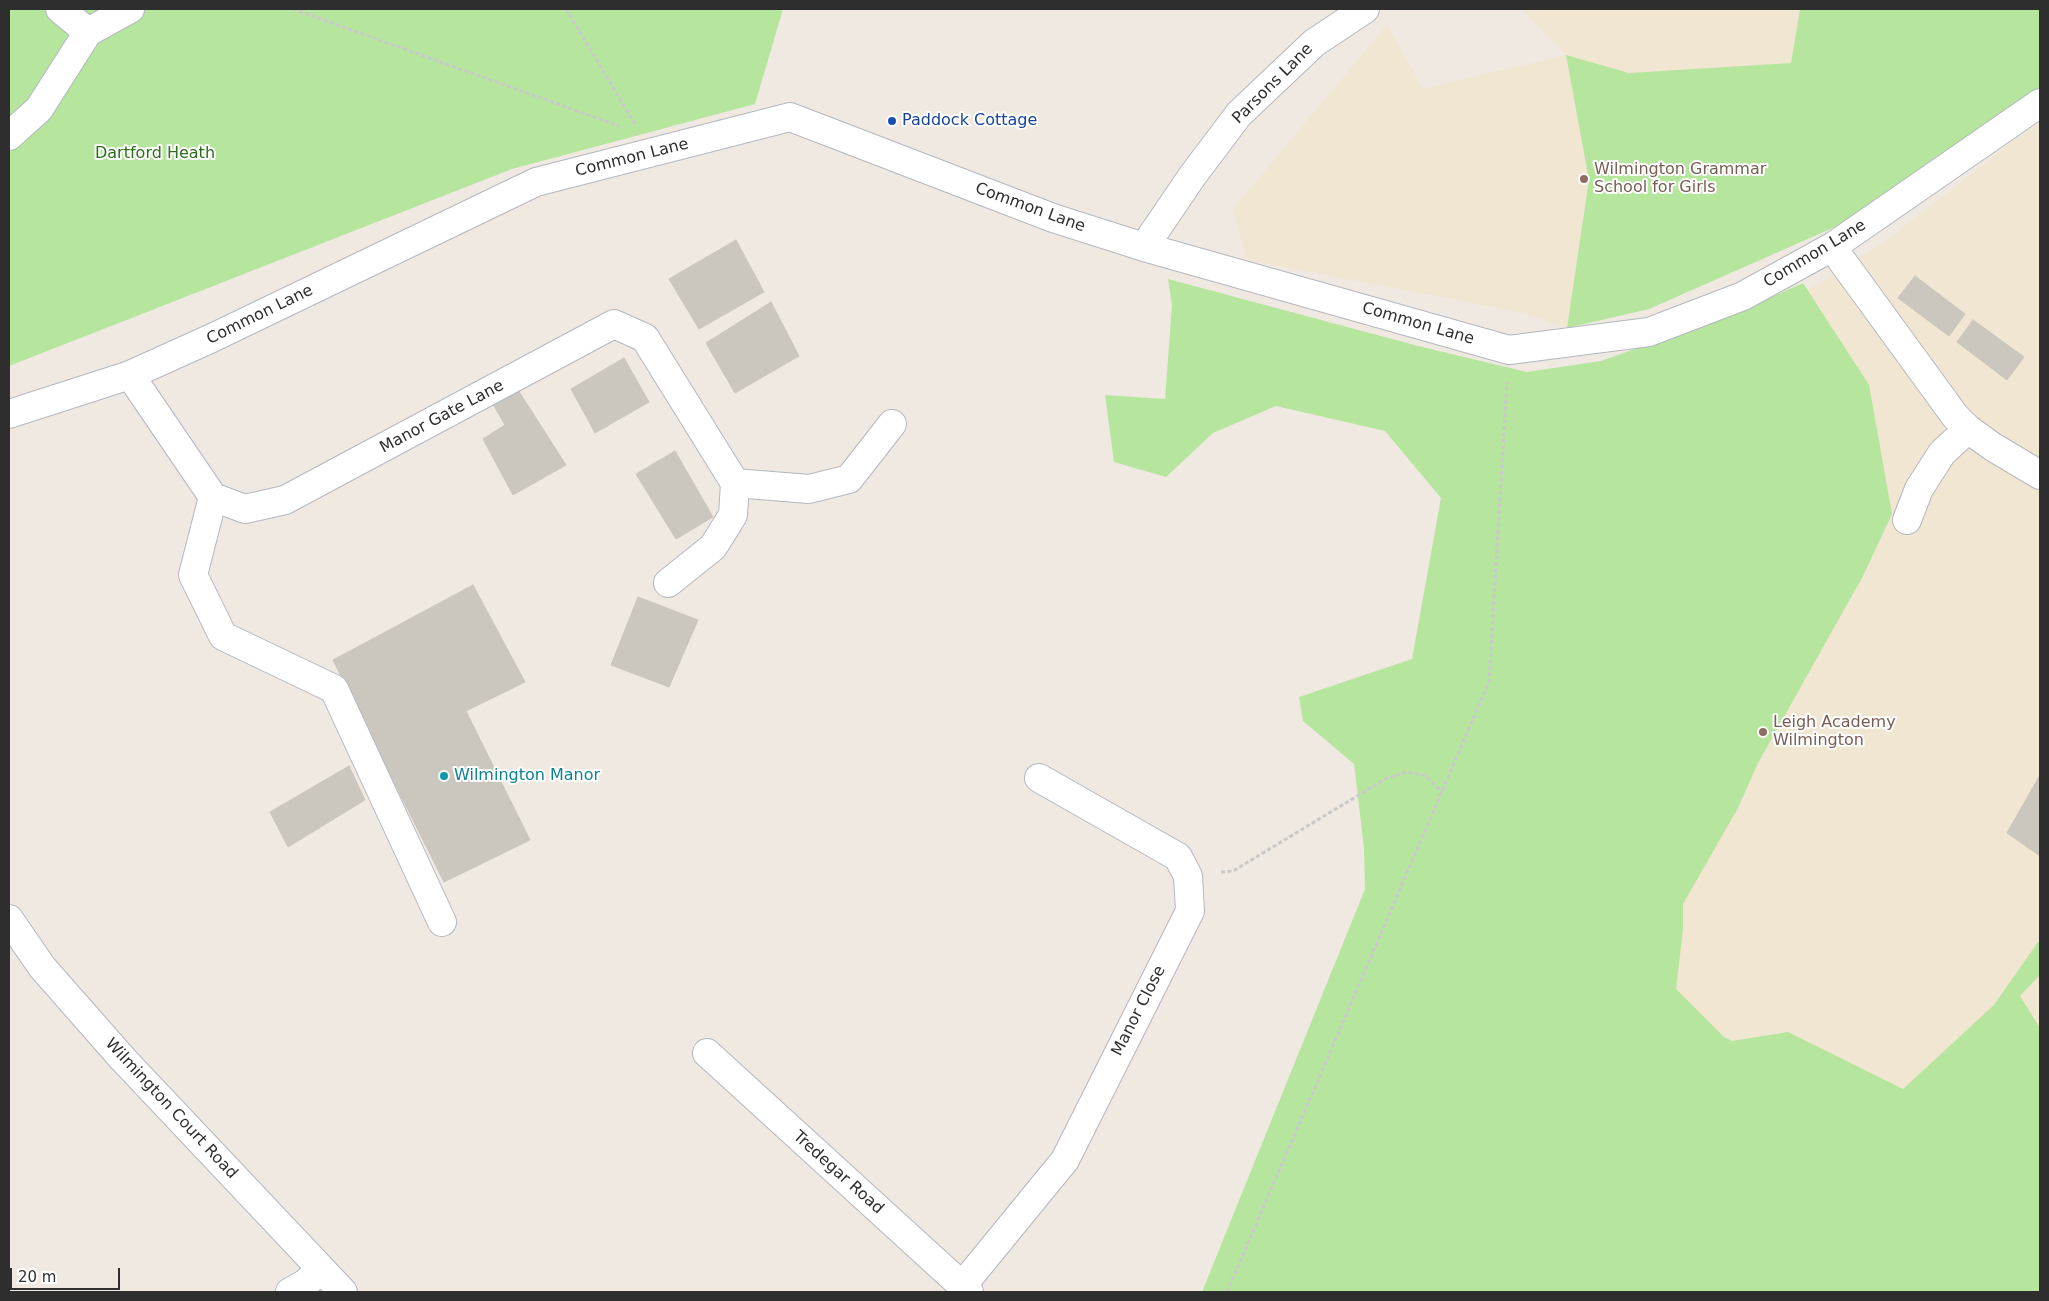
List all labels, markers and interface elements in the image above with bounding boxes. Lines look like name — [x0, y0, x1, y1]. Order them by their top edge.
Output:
street label: Parsons Lane — [1229, 40, 1317, 128]
place label: Paddock Cottage — [902, 111, 1037, 131]
marker: Paddock Cottage — [886, 115, 898, 127]
street label: Common Lane — [573, 135, 691, 181]
park label: Dartford Heath — [95, 144, 215, 164]
place label: Wilmington Grammar School for Girls — [1594, 160, 1766, 198]
marker: Wilmington Grammar School for Girls — [1578, 173, 1590, 185]
street label: Common Lane — [972, 179, 1088, 237]
street label: Common Lane — [1760, 216, 1870, 292]
street label: Common Lane — [204, 281, 316, 349]
street label: Common Lane — [1360, 299, 1476, 349]
street label: Manor Gate Lane — [377, 376, 507, 458]
place label: Leigh Academy Wilmington — [1773, 713, 1896, 751]
marker: Leigh Academy Wilmington — [1757, 726, 1769, 738]
place label: Wilmington Manor — [454, 766, 600, 786]
marker: Wilmington Manor — [438, 770, 450, 782]
street label: Manor Close — [1108, 963, 1170, 1059]
street label: Wilmington Court Road — [101, 1035, 241, 1183]
street label: Tredegar Road — [789, 1127, 887, 1219]
scale bar — [12, 1258, 122, 1290]
text: 20 m — [18, 1268, 56, 1286]

